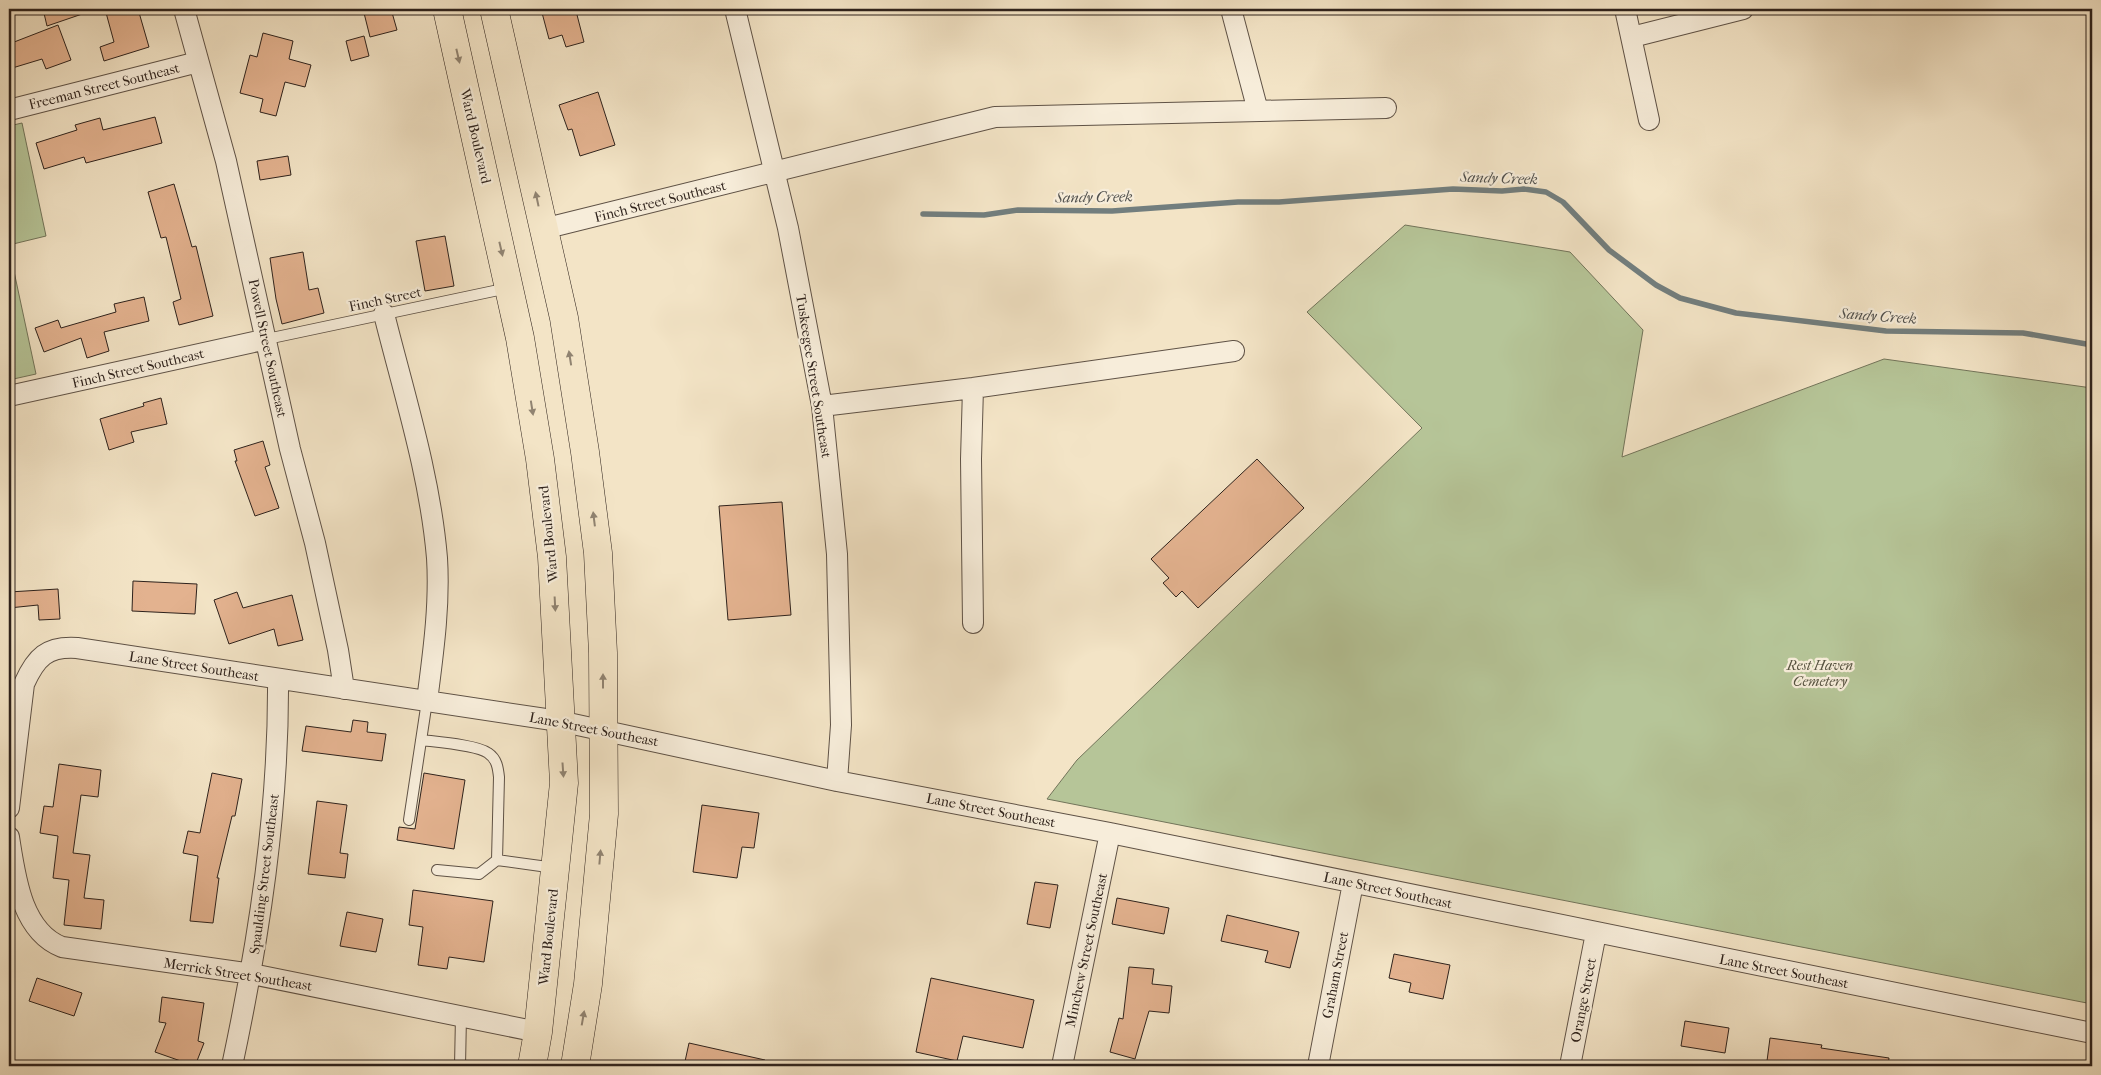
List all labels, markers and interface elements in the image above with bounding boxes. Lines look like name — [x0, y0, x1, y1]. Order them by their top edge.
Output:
one-way arrow — [454, 49, 462, 64]
street label: Freeman Street Southeast — [27, 60, 181, 113]
street label: Ward Boulevard — [456, 86, 495, 186]
water label: Sandy Creek — [1459, 168, 1538, 188]
street label: Finch Street Southeast — [593, 177, 728, 226]
water label: Sandy Creek — [1054, 187, 1133, 207]
one-way arrow — [533, 192, 541, 207]
one-way arrow — [497, 241, 505, 257]
street label: Powell Street Southeast — [245, 277, 290, 419]
street label: Finch Street — [347, 284, 423, 315]
street label: Tuskeegee Street Southeast — [792, 293, 835, 459]
water label: Sandy Creek — [1838, 304, 1918, 328]
street label: Finch Street Southeast — [70, 345, 206, 392]
one-way arrow — [566, 350, 574, 366]
one-way arrow — [528, 401, 536, 417]
street label: Ward Boulevard — [535, 484, 562, 584]
one-way arrow — [589, 511, 597, 527]
one-way arrow — [551, 597, 559, 613]
street label: Lane Street Southeast — [128, 648, 260, 685]
park label: Rest Haven Cemetery — [1786, 657, 1853, 690]
one-way arrow — [599, 673, 607, 689]
street label: Lane Street Southeast — [528, 709, 660, 750]
one-way arrow — [559, 762, 567, 778]
street label: Lane Street Southeast — [925, 790, 1057, 831]
street label: Spaulding Street Southeast — [246, 793, 283, 955]
one-way arrow — [596, 848, 604, 864]
street label: Lane Street Southeast — [1322, 869, 1454, 912]
street label: Minchew Street Southeast — [1062, 871, 1111, 1029]
street label: Ward Boulevard — [535, 888, 562, 987]
street label: Graham Street — [1319, 930, 1352, 1020]
street label: Lane Street Southeast — [1718, 951, 1850, 992]
street label: Merrick Street Southeast — [162, 954, 313, 995]
street label: Orange Street — [1567, 956, 1600, 1044]
one-way arrow — [579, 1010, 587, 1026]

